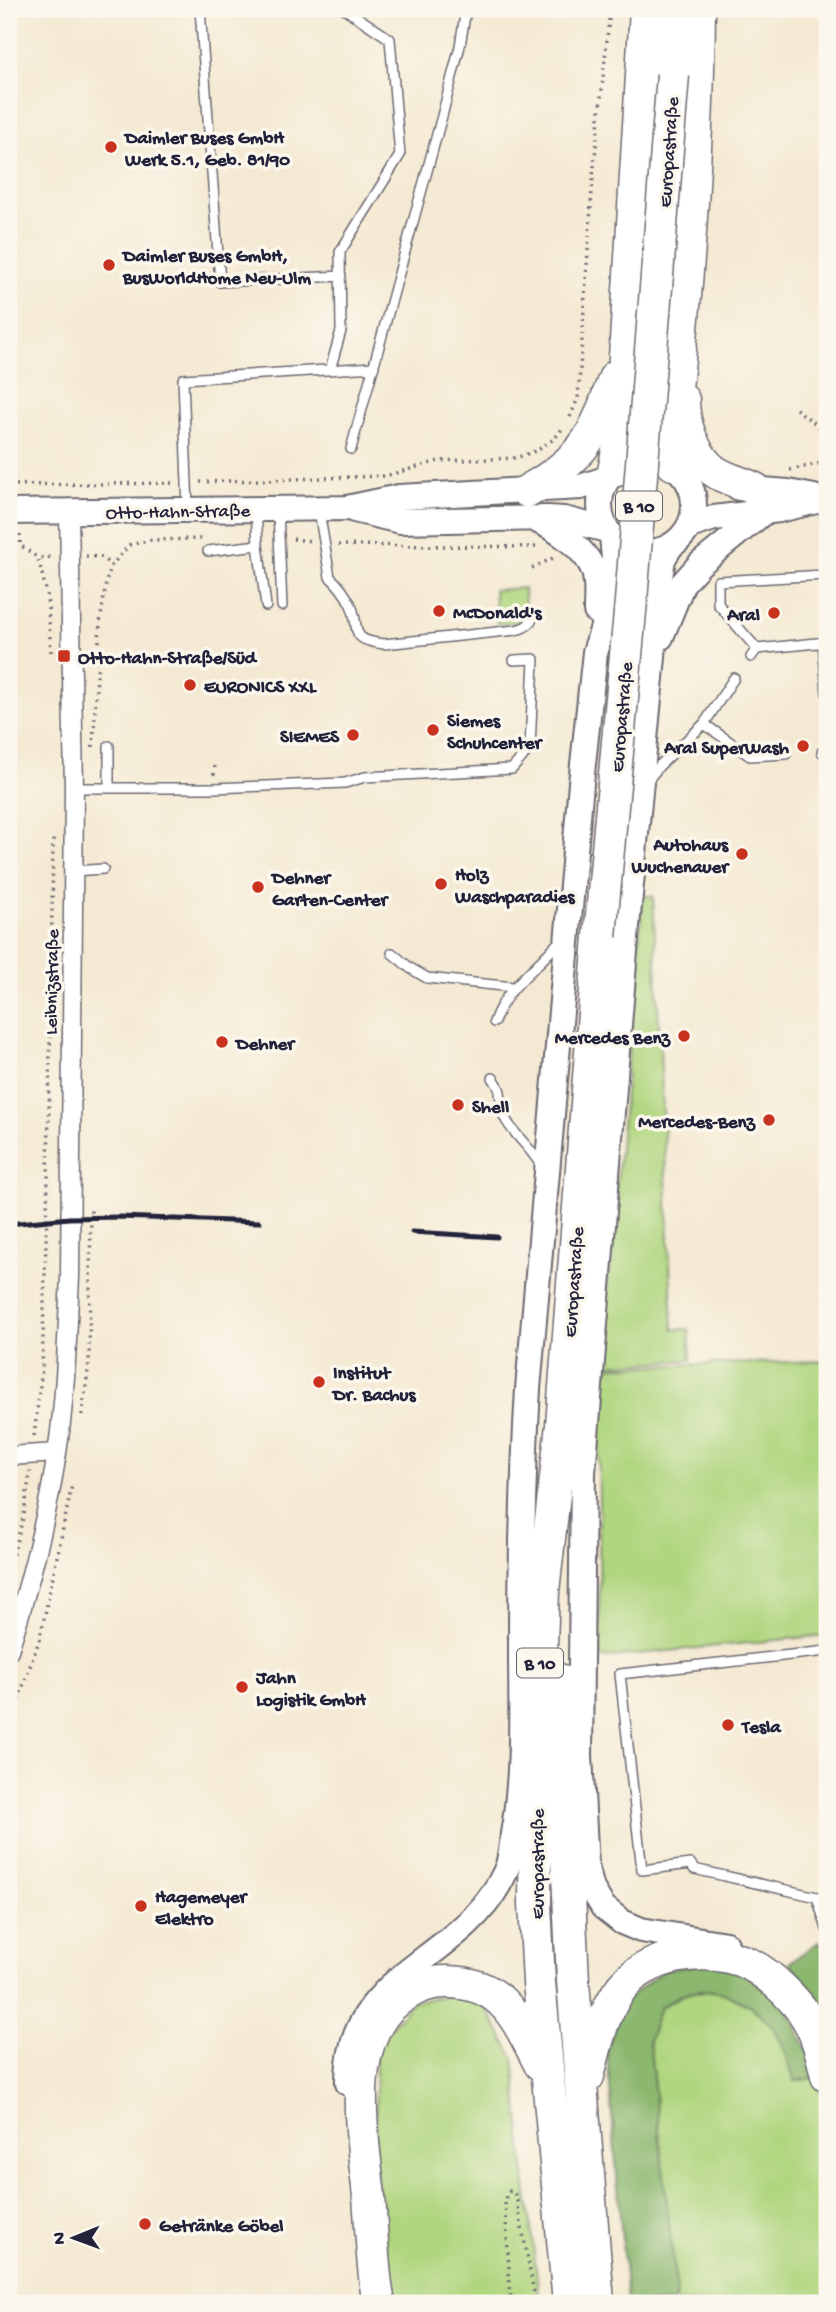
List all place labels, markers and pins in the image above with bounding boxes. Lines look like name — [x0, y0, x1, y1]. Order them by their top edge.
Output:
place label: Daimler Buses GmbH Werk 5.1, Geb. 81/90 — [123, 128, 290, 173]
marker: Daimler Buses GmbH Werk 5.1, Geb. 81/90 — [103, 139, 119, 155]
place label: Daimler Buses GmbH, BusWorldHome Neu-Ulm — [121, 246, 311, 291]
marker: Daimler Buses GmbH, BusWorldHome Neu-Ulm — [101, 257, 117, 273]
marker: McDonald's — [431, 603, 447, 619]
place label: McDonald's — [453, 603, 543, 626]
place label: Aral — [726, 605, 760, 628]
marker: Aral — [766, 605, 782, 621]
marker: Otto-Hahn-Straße/Süd — [56, 648, 72, 664]
place label: Otto-Hahn-Straße/Süd — [78, 648, 258, 671]
marker: EURONICS XXL — [182, 677, 198, 693]
place label: EURONICS XXL — [204, 677, 317, 700]
place label: Siemes Schuhcenter — [447, 711, 543, 756]
marker: Siemes Schuhcenter — [425, 722, 441, 738]
place label: SIEMES — [280, 727, 340, 750]
marker: SIEMES — [345, 727, 361, 743]
place label: Aral SuperWash — [663, 738, 790, 761]
marker: Aral SuperWash — [795, 738, 811, 754]
place label: Autohaus Wuchenauer — [630, 835, 730, 880]
marker: Autohaus Wuchenauer — [734, 846, 750, 862]
place label: Holz Waschparadies — [454, 865, 576, 910]
place label: Dehner Garten-Center — [270, 868, 390, 913]
marker: Holz Waschparadies — [433, 876, 449, 892]
marker: Dehner Garten-Center — [250, 879, 266, 895]
place label: Mercedes Benz — [555, 1028, 672, 1051]
marker: Mercedes Benz — [676, 1028, 692, 1044]
marker: Dehner — [214, 1034, 230, 1050]
place label: Dehner — [234, 1034, 296, 1057]
marker: Shell — [450, 1097, 466, 1113]
place label: Shell — [472, 1097, 509, 1120]
place label: Mercedes-Benz — [638, 1112, 757, 1135]
marker: Mercedes-Benz — [761, 1112, 777, 1128]
place label: Institut Dr. Bachus — [331, 1363, 416, 1408]
marker: Institut Dr. Bachus — [311, 1374, 327, 1390]
place label: Jahn Logistik GmbH — [255, 1668, 367, 1713]
marker: Jahn Logistik GmbH — [234, 1679, 250, 1695]
marker: Tesla — [720, 1717, 736, 1733]
place label: Tesla — [740, 1717, 782, 1740]
place label: Hagemeyer Elektro — [155, 1887, 248, 1932]
marker: Hagemeyer Elektro — [133, 1898, 149, 1914]
marker: Getränke Göbel — [137, 2216, 153, 2232]
place label: Getränke Göbel — [159, 2216, 284, 2239]

